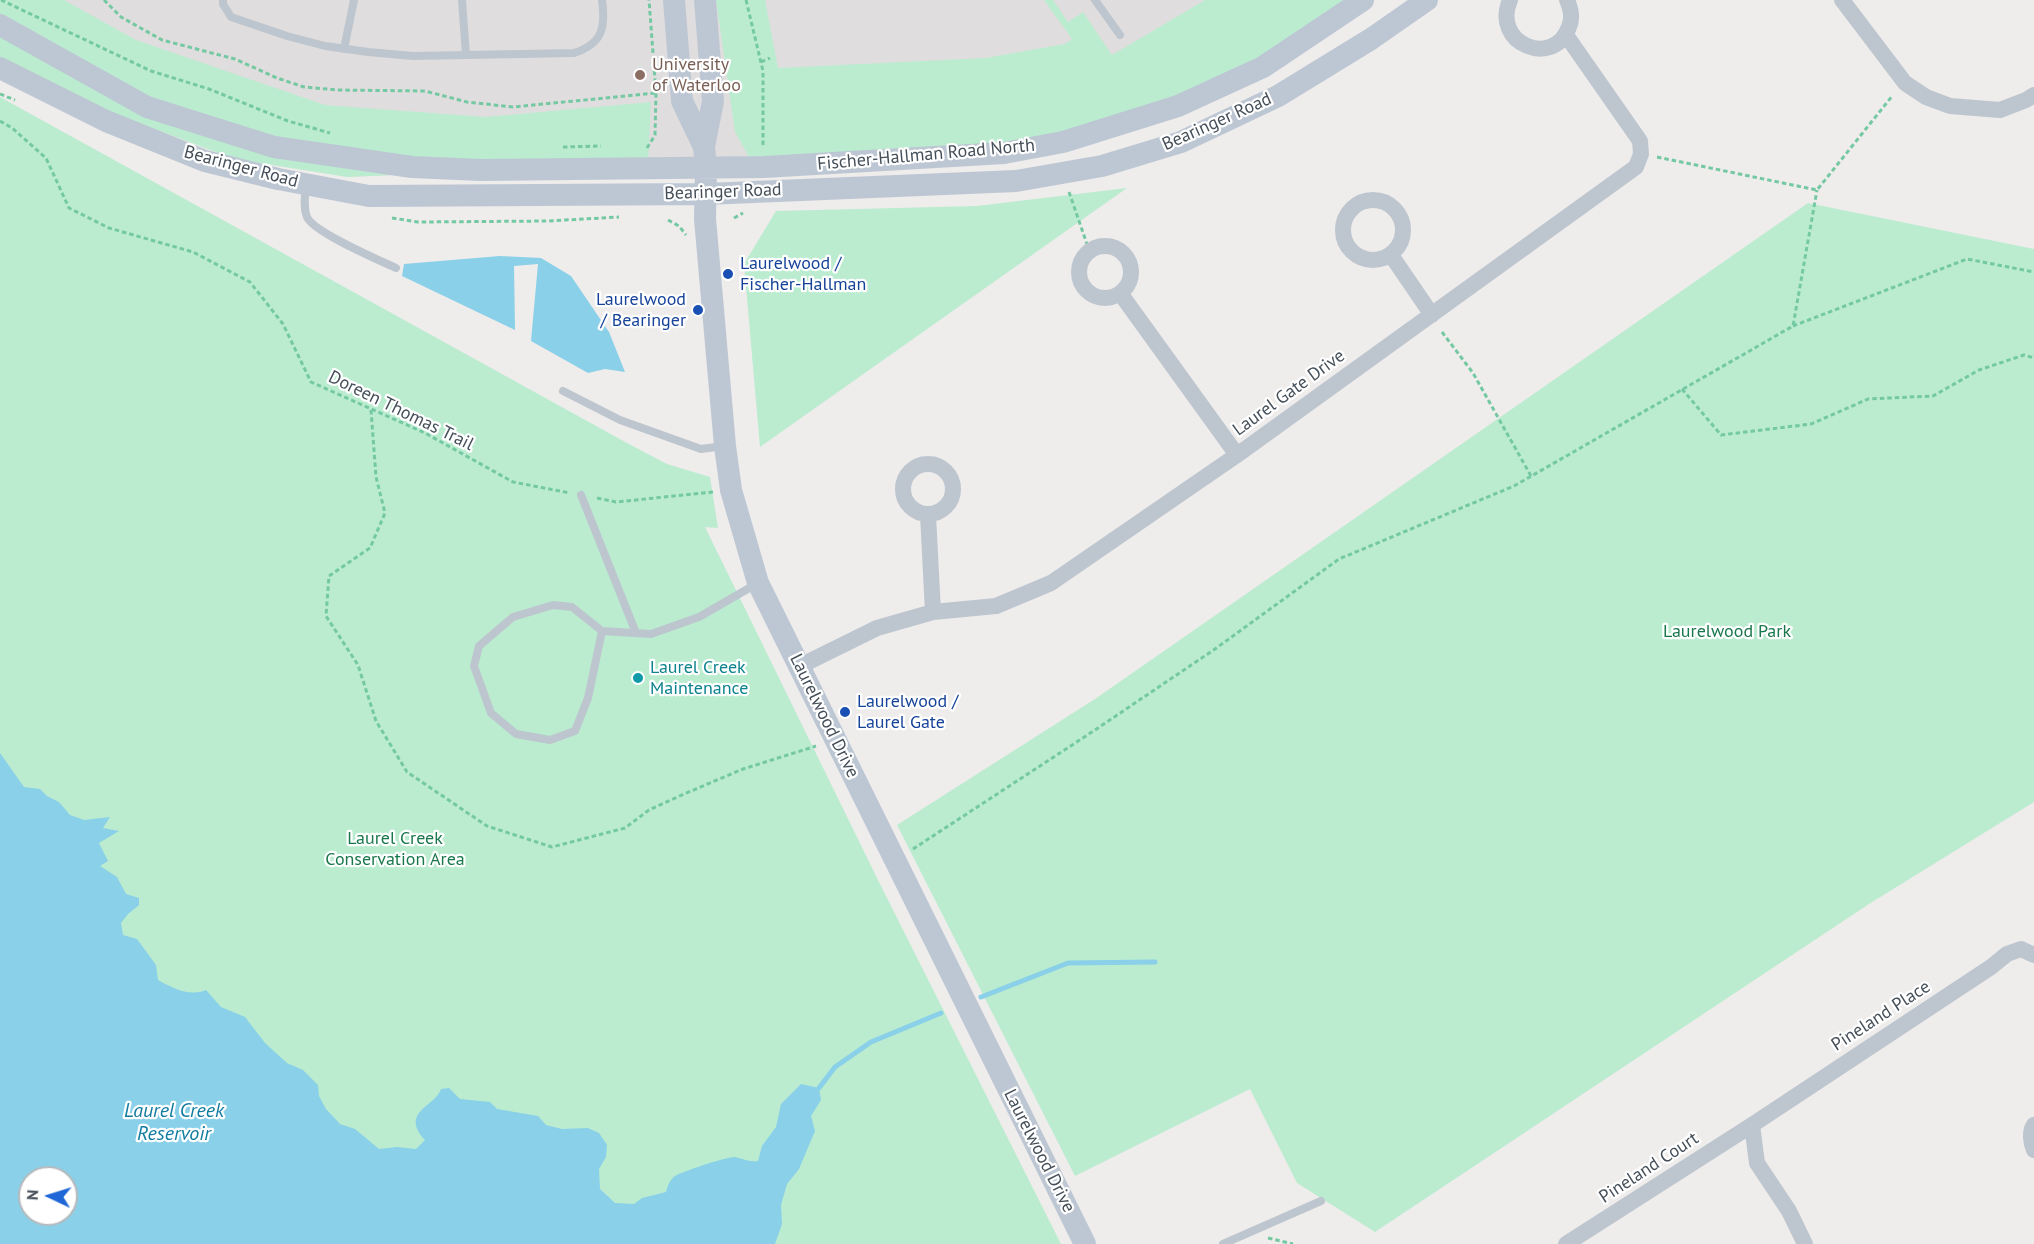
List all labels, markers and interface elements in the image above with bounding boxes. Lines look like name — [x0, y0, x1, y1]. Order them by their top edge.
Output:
place label: University of Waterloo — [652, 54, 741, 97]
marker: University of Waterloo — [633, 68, 647, 82]
street label: Bearinger Road — [1159, 88, 1275, 156]
street label: Fischer-Hallman Road North — [816, 135, 1036, 175]
street label: Bearinger Road — [182, 141, 300, 193]
street label: Bearinger Road — [664, 179, 782, 205]
place label: Laurelwood / Fischer-Hallman — [740, 253, 866, 296]
marker: Laurelwood / Fischer-Hallman — [721, 267, 735, 281]
place label: Laurelwood / Bearinger — [596, 289, 686, 332]
marker: Laurelwood / Bearinger — [691, 303, 705, 317]
street label: Laurel Gate Drive — [1229, 345, 1349, 441]
street label: Doreen Thomas Trail — [325, 366, 477, 456]
park label: Laurelwood Park — [1663, 621, 1791, 643]
street label: Laurelwood Drive — [785, 650, 863, 782]
place label: Laurel Creek Maintenance — [650, 657, 748, 700]
marker: Laurel Creek Maintenance — [631, 671, 645, 685]
place label: Laurelwood / Laurel Gate — [857, 691, 958, 734]
marker: Laurelwood / Laurel Gate — [838, 705, 852, 719]
park label: Laurel Creek Conservation Area — [325, 828, 465, 870]
street label: Pineland Place — [1828, 976, 1934, 1056]
street label: Laurelwood Drive — [999, 1086, 1079, 1216]
water label: Laurel Creek Reservoir — [124, 1099, 224, 1146]
street label: Pineland Court — [1595, 1128, 1703, 1208]
north arrow — [18, 1166, 78, 1226]
text: N — [22, 1189, 42, 1201]

